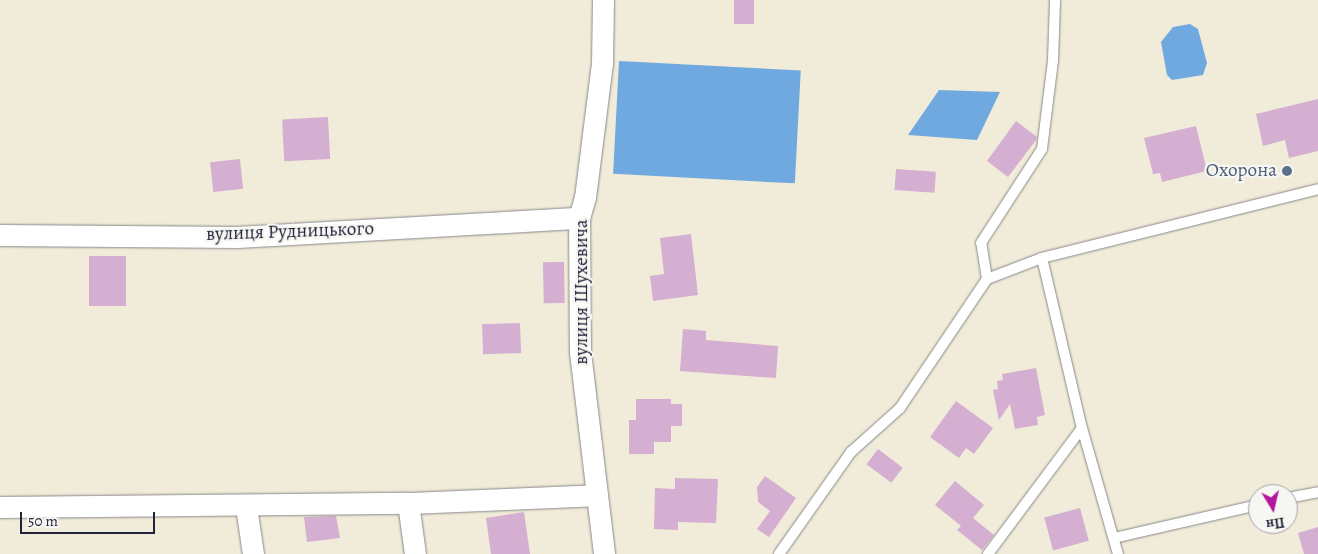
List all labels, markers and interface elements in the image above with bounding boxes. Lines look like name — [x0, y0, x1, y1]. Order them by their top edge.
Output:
place label: Охорона — [1206, 160, 1277, 182]
marker: Охорона — [1281, 165, 1293, 177]
street label: вулиця Рудницького — [206, 218, 374, 246]
street label: вулиця Шухевича — [571, 219, 593, 365]
north arrow — [1248, 484, 1298, 534]
scale bar — [22, 502, 158, 534]
text: 50 m — [28, 511, 58, 531]
text: Пн — [1265, 513, 1286, 534]

